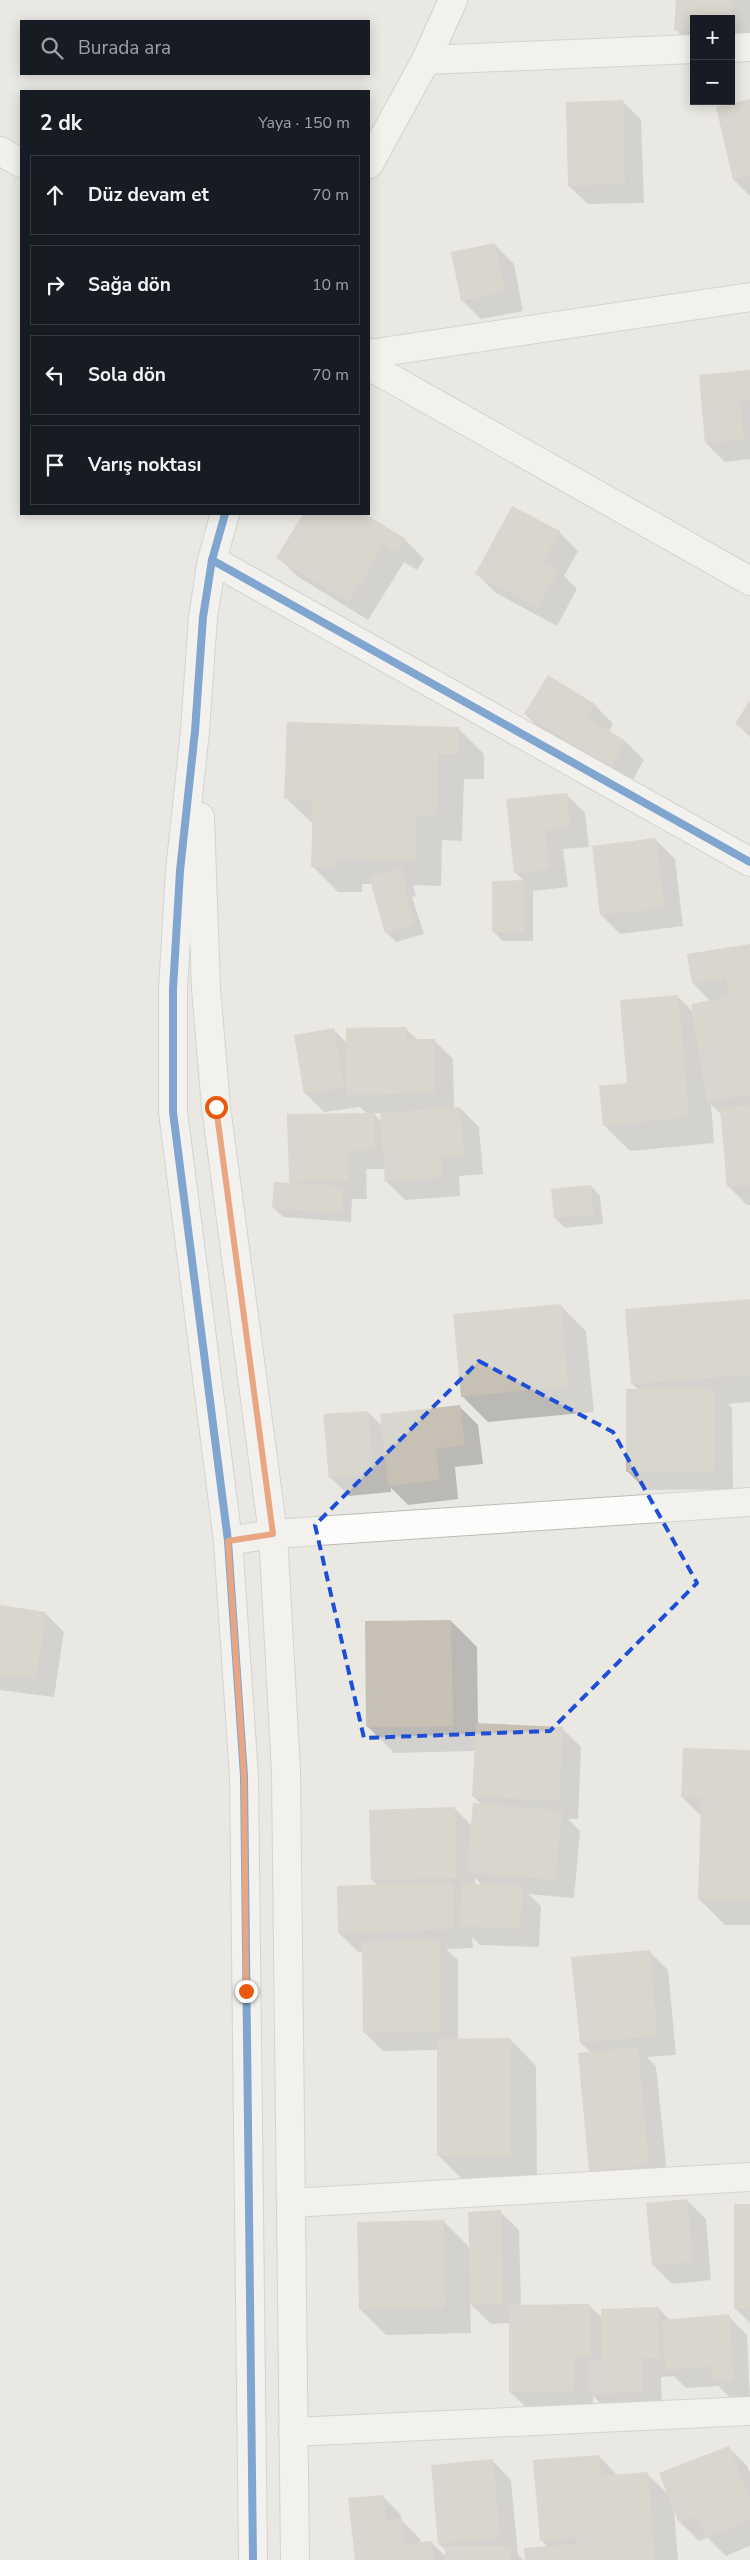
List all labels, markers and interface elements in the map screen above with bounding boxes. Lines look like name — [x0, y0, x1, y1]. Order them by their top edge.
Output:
map controls — [690, 15, 735, 105]
button: + — [690, 15, 735, 60]
search box — [20, 20, 370, 75]
icon: search — [38, 34, 66, 62]
text: Burada ara — [78, 35, 171, 61]
button: − — [690, 60, 735, 105]
text: 2 dk — [40, 109, 82, 137]
text: Yaya · 150 m — [258, 112, 350, 134]
icon: ahead — [41, 181, 69, 209]
text: Düz devam et — [88, 182, 209, 208]
text: 70 m — [312, 184, 349, 206]
icon: right — [41, 271, 69, 299]
text: Sağa dön — [88, 272, 171, 298]
text: 10 m — [312, 274, 349, 296]
icon: left — [41, 361, 69, 389]
text: Sola dön — [88, 362, 166, 388]
text: 70 m — [312, 364, 349, 386]
icon: arrive — [41, 451, 69, 479]
text: Varış noktası — [88, 452, 201, 478]
route start — [205, 1096, 228, 1119]
route end — [235, 1980, 258, 2003]

